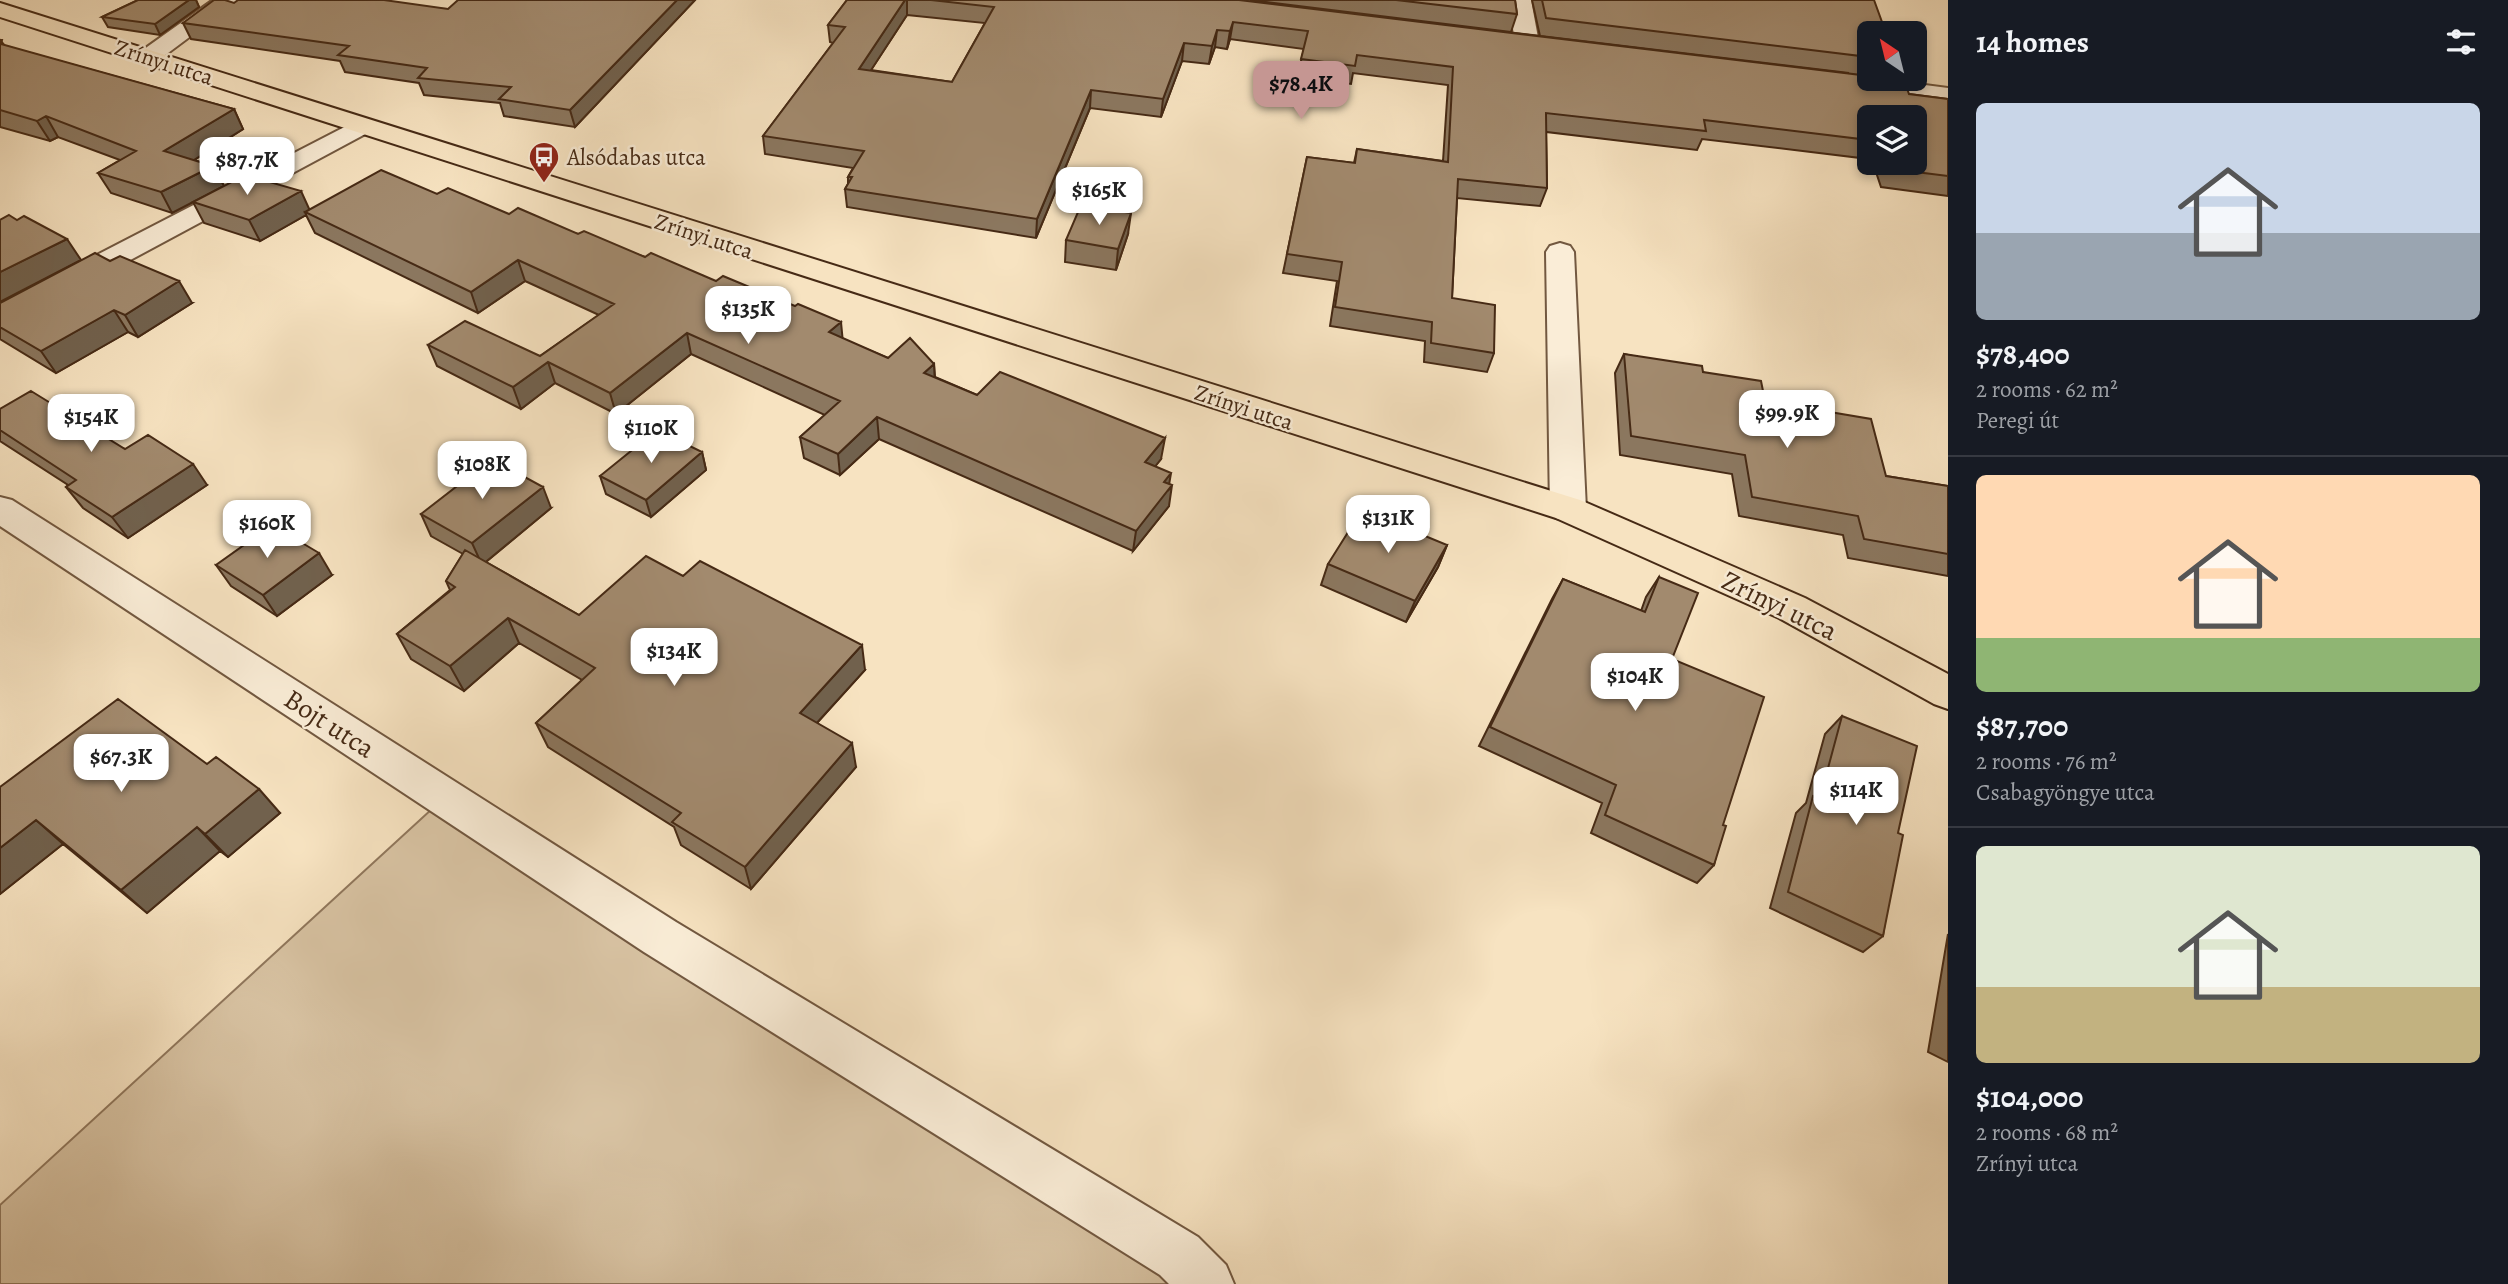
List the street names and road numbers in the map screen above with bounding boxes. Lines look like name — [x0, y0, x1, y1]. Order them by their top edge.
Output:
street label: Zrínyi utca — [110, 32, 217, 93]
street label: Zrínyi utca — [650, 206, 757, 267]
street label: Zrínyi utca — [1190, 377, 1297, 438]
street label: Zrínyi utca — [1715, 562, 1844, 650]
street label: Bojt utca — [277, 680, 382, 767]

